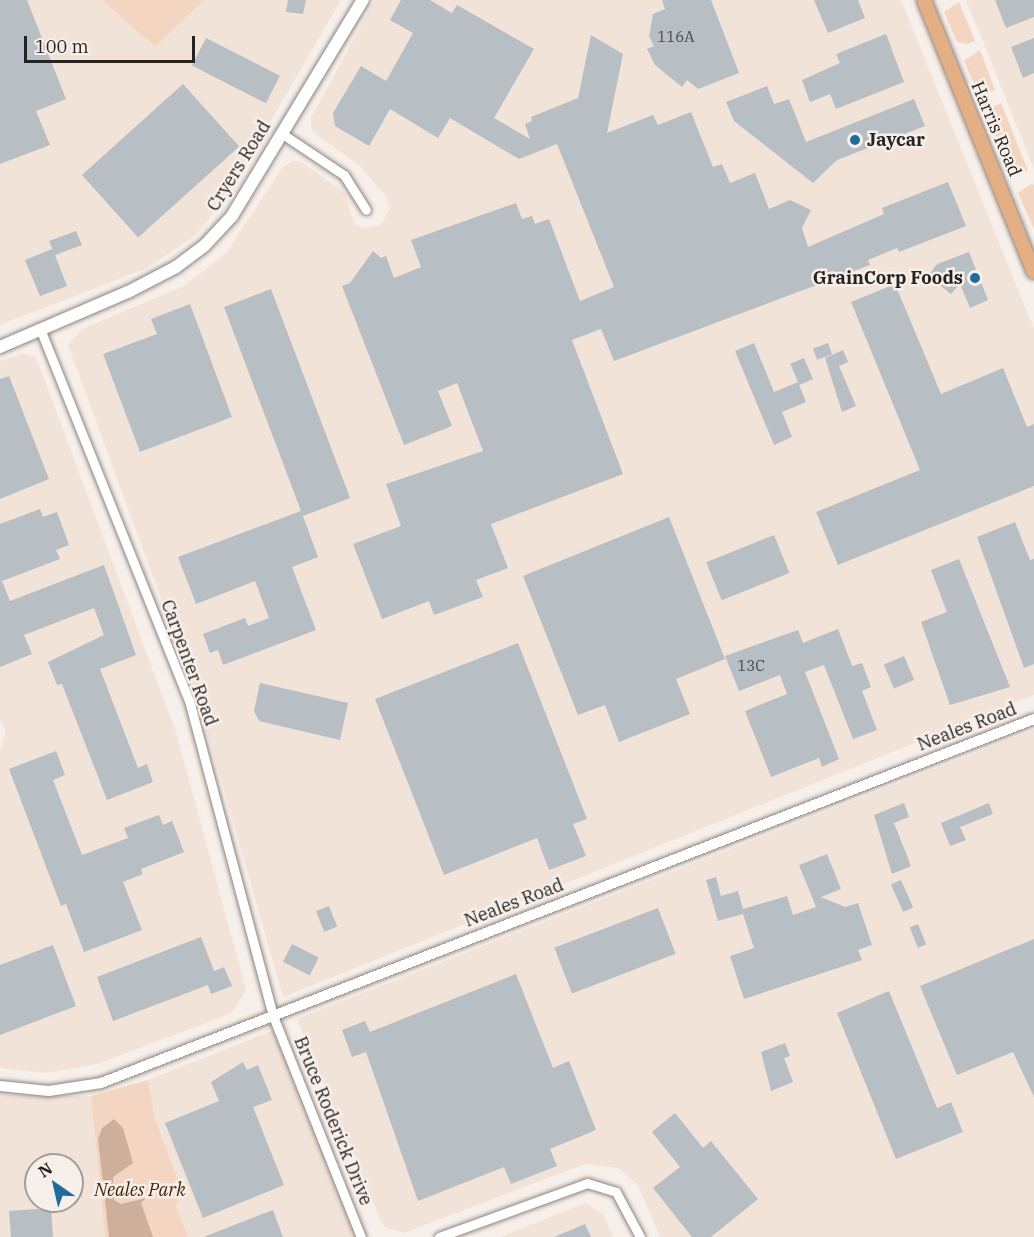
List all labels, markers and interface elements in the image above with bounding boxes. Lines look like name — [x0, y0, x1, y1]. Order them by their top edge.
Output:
scale bar — [27, 24, 198, 62]
house number: 116A — [657, 28, 695, 46]
text: 100 m — [35, 35, 89, 58]
street label: Harris Road — [966, 78, 1026, 180]
street label: Cryers Road — [203, 117, 275, 215]
place label: Jaycar — [867, 129, 925, 151]
marker: Jaycar — [848, 133, 862, 147]
place label: GrainCorp Foods — [813, 267, 963, 289]
marker: GrainCorp Foods — [968, 271, 982, 285]
street label: Carpenter Road — [156, 597, 222, 729]
house number: 13C — [737, 657, 765, 675]
street label: Neales Road — [914, 698, 1020, 756]
street label: Neales Road — [461, 874, 567, 932]
street label: Bruce Roderick Drive — [289, 1033, 377, 1209]
north arrow — [24, 1153, 84, 1213]
text: N — [34, 1158, 56, 1182]
park label: Neales Park — [94, 1179, 186, 1201]

